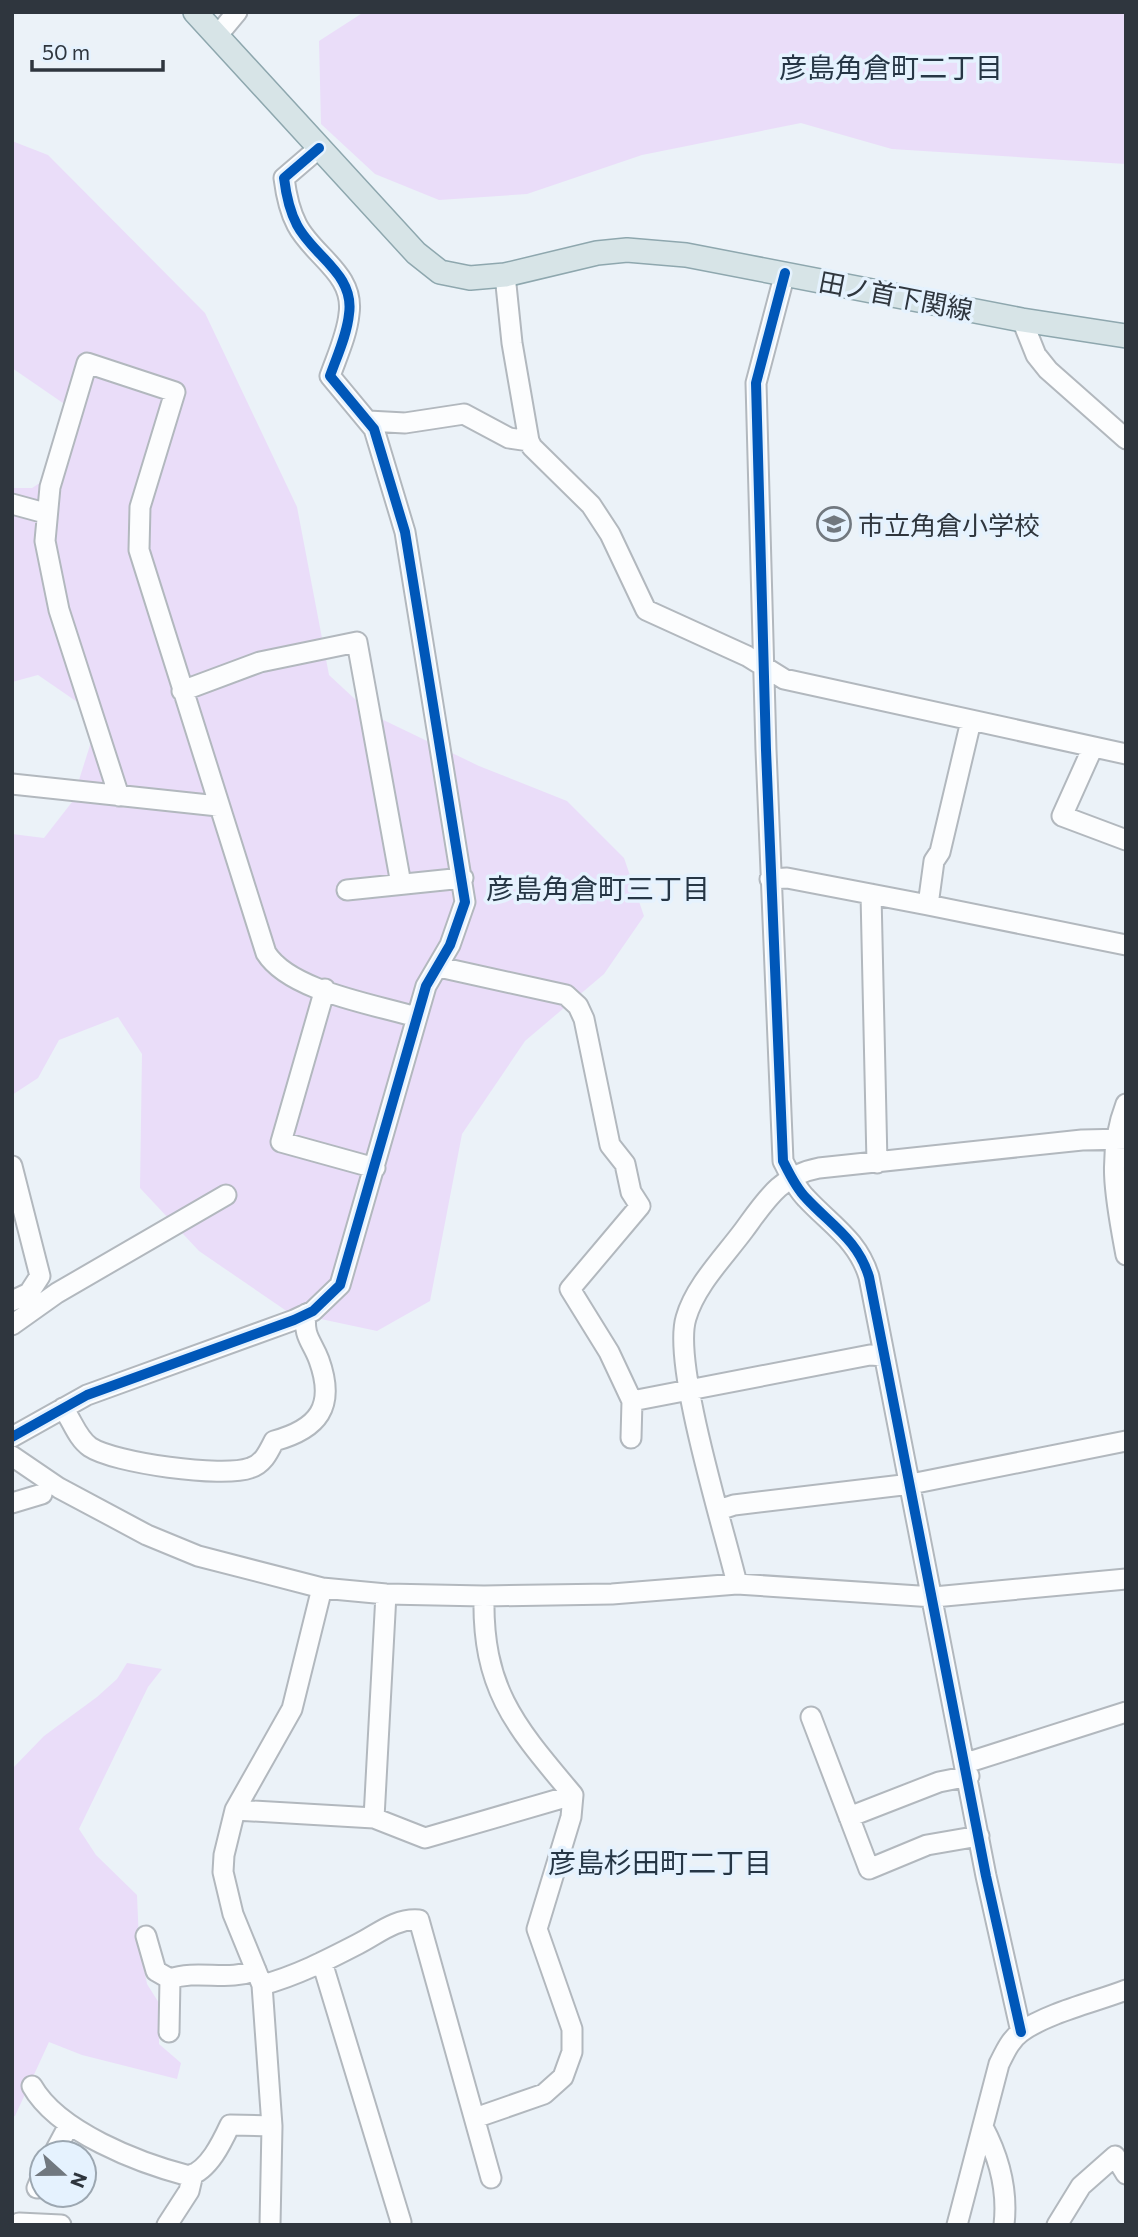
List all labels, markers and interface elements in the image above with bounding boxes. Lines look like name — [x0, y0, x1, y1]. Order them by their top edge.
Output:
scale bar — [32, 28, 163, 72]
text: 50 m — [42, 39, 90, 64]
district label: 彦島角倉町二丁目 — [779, 50, 1003, 84]
street label: 田ノ首下関線 — [816, 265, 976, 325]
school or university icon: 市立角倉小学校 — [815, 505, 853, 543]
place label: 市立角倉小学校 — [858, 509, 1040, 540]
district label: 彦島角倉町三丁目 — [486, 871, 710, 905]
district label: 彦島杉田町二丁目 — [548, 1845, 772, 1879]
north arrow — [28, 2139, 98, 2209]
text: N — [66, 2169, 93, 2191]

